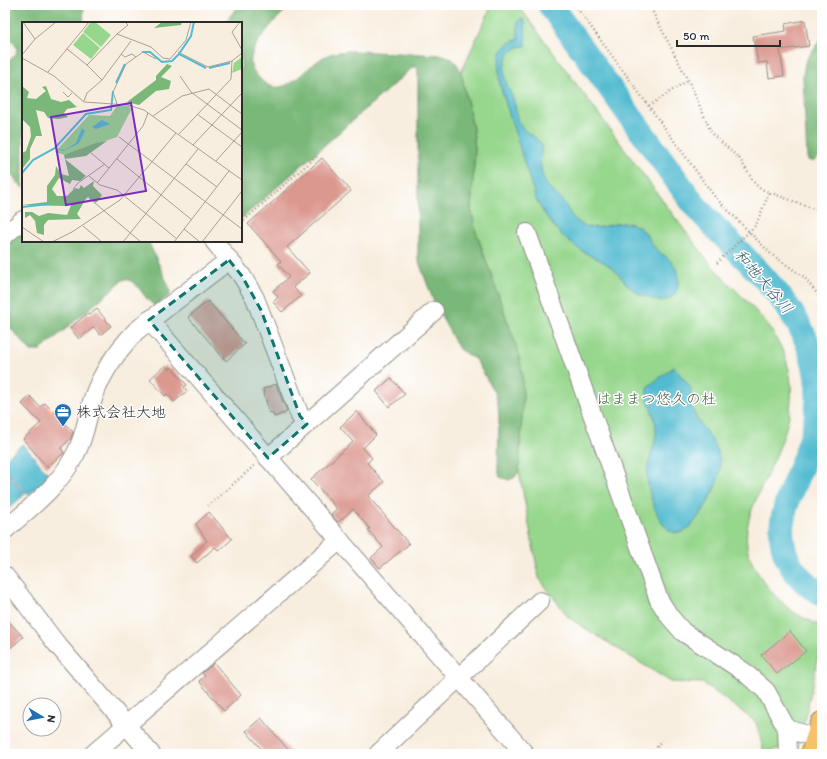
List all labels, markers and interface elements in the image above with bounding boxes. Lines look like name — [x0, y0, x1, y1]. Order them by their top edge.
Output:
inset map — [22, 22, 242, 242]
scale bar — [677, 22, 780, 48]
text: 50 m — [683, 29, 709, 43]
water label: 和地大谷川 — [730, 245, 797, 318]
park label: はままつ悠久の杜 — [596, 390, 716, 408]
office icon: 株式会社大地 — [53, 402, 73, 427]
place label: 株式会社大地 — [76, 403, 166, 421]
north arrow — [22, 697, 62, 737]
text: N — [44, 714, 58, 723]

